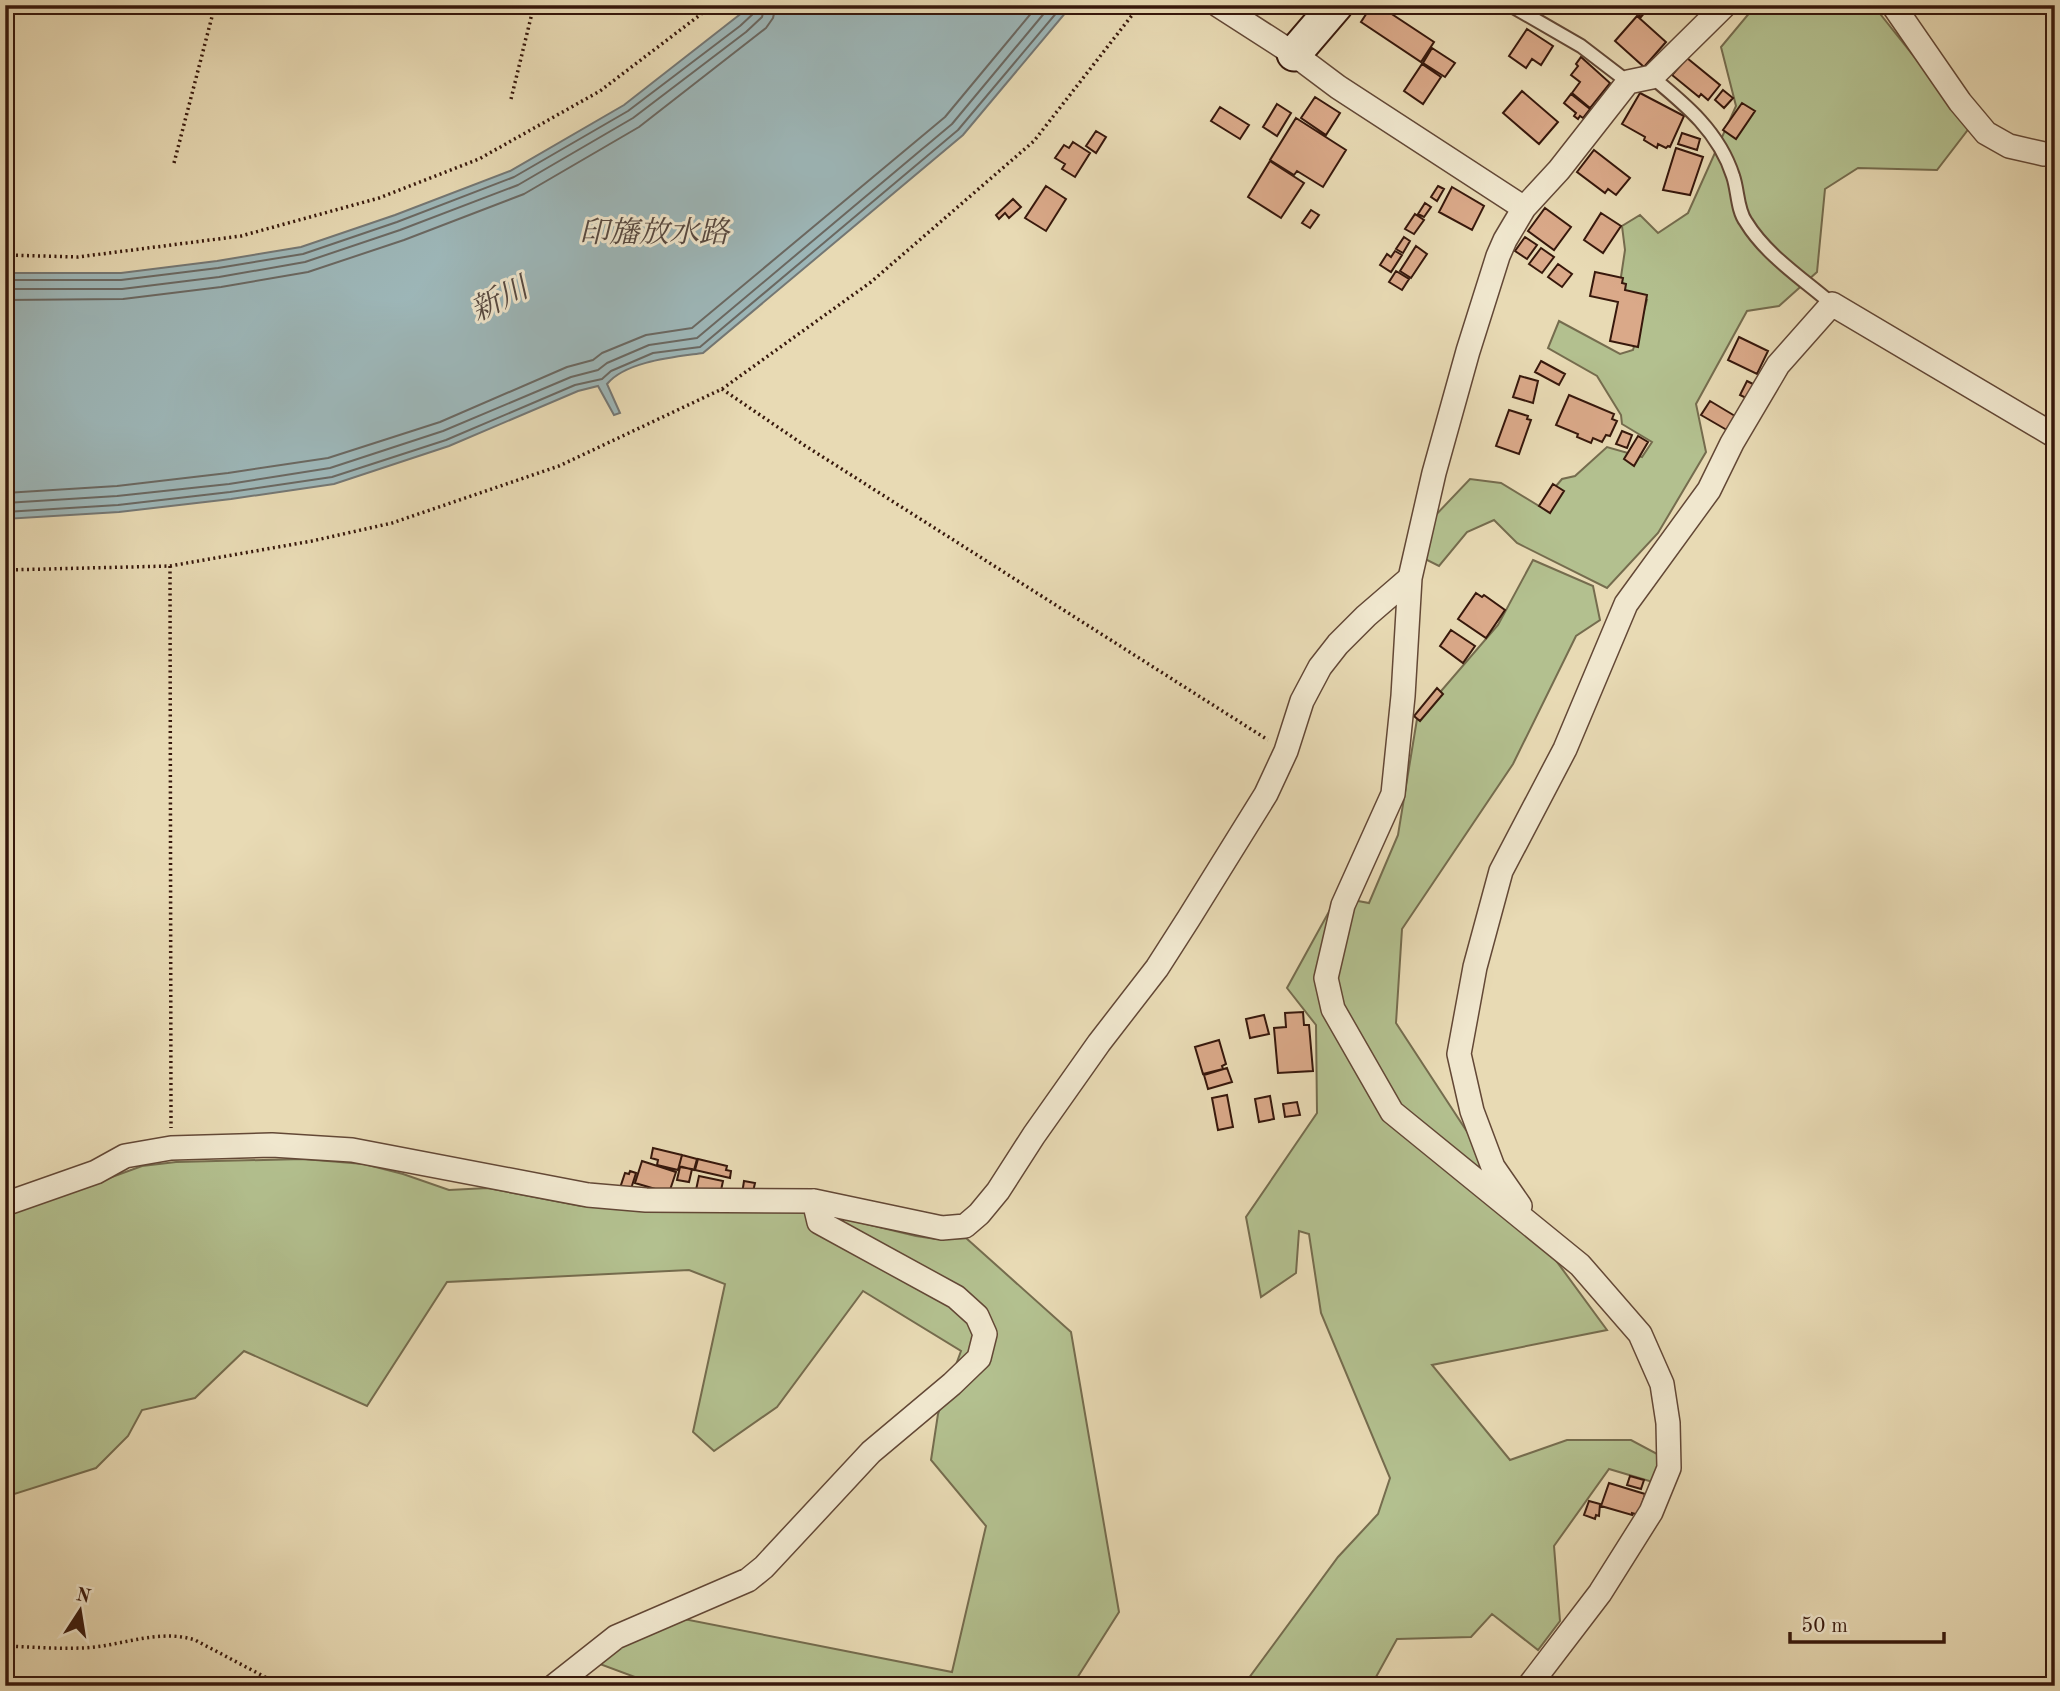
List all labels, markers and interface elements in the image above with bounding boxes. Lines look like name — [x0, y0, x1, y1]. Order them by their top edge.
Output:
water label: 印旛放水路 — [579, 216, 731, 249]
water label: 新川 — [465, 270, 536, 328]
north arrow — [46, 1576, 116, 1646]
text: N — [74, 1586, 93, 1608]
scale bar — [1790, 1600, 1944, 1644]
text: 50 m — [1801, 1616, 1848, 1637]

